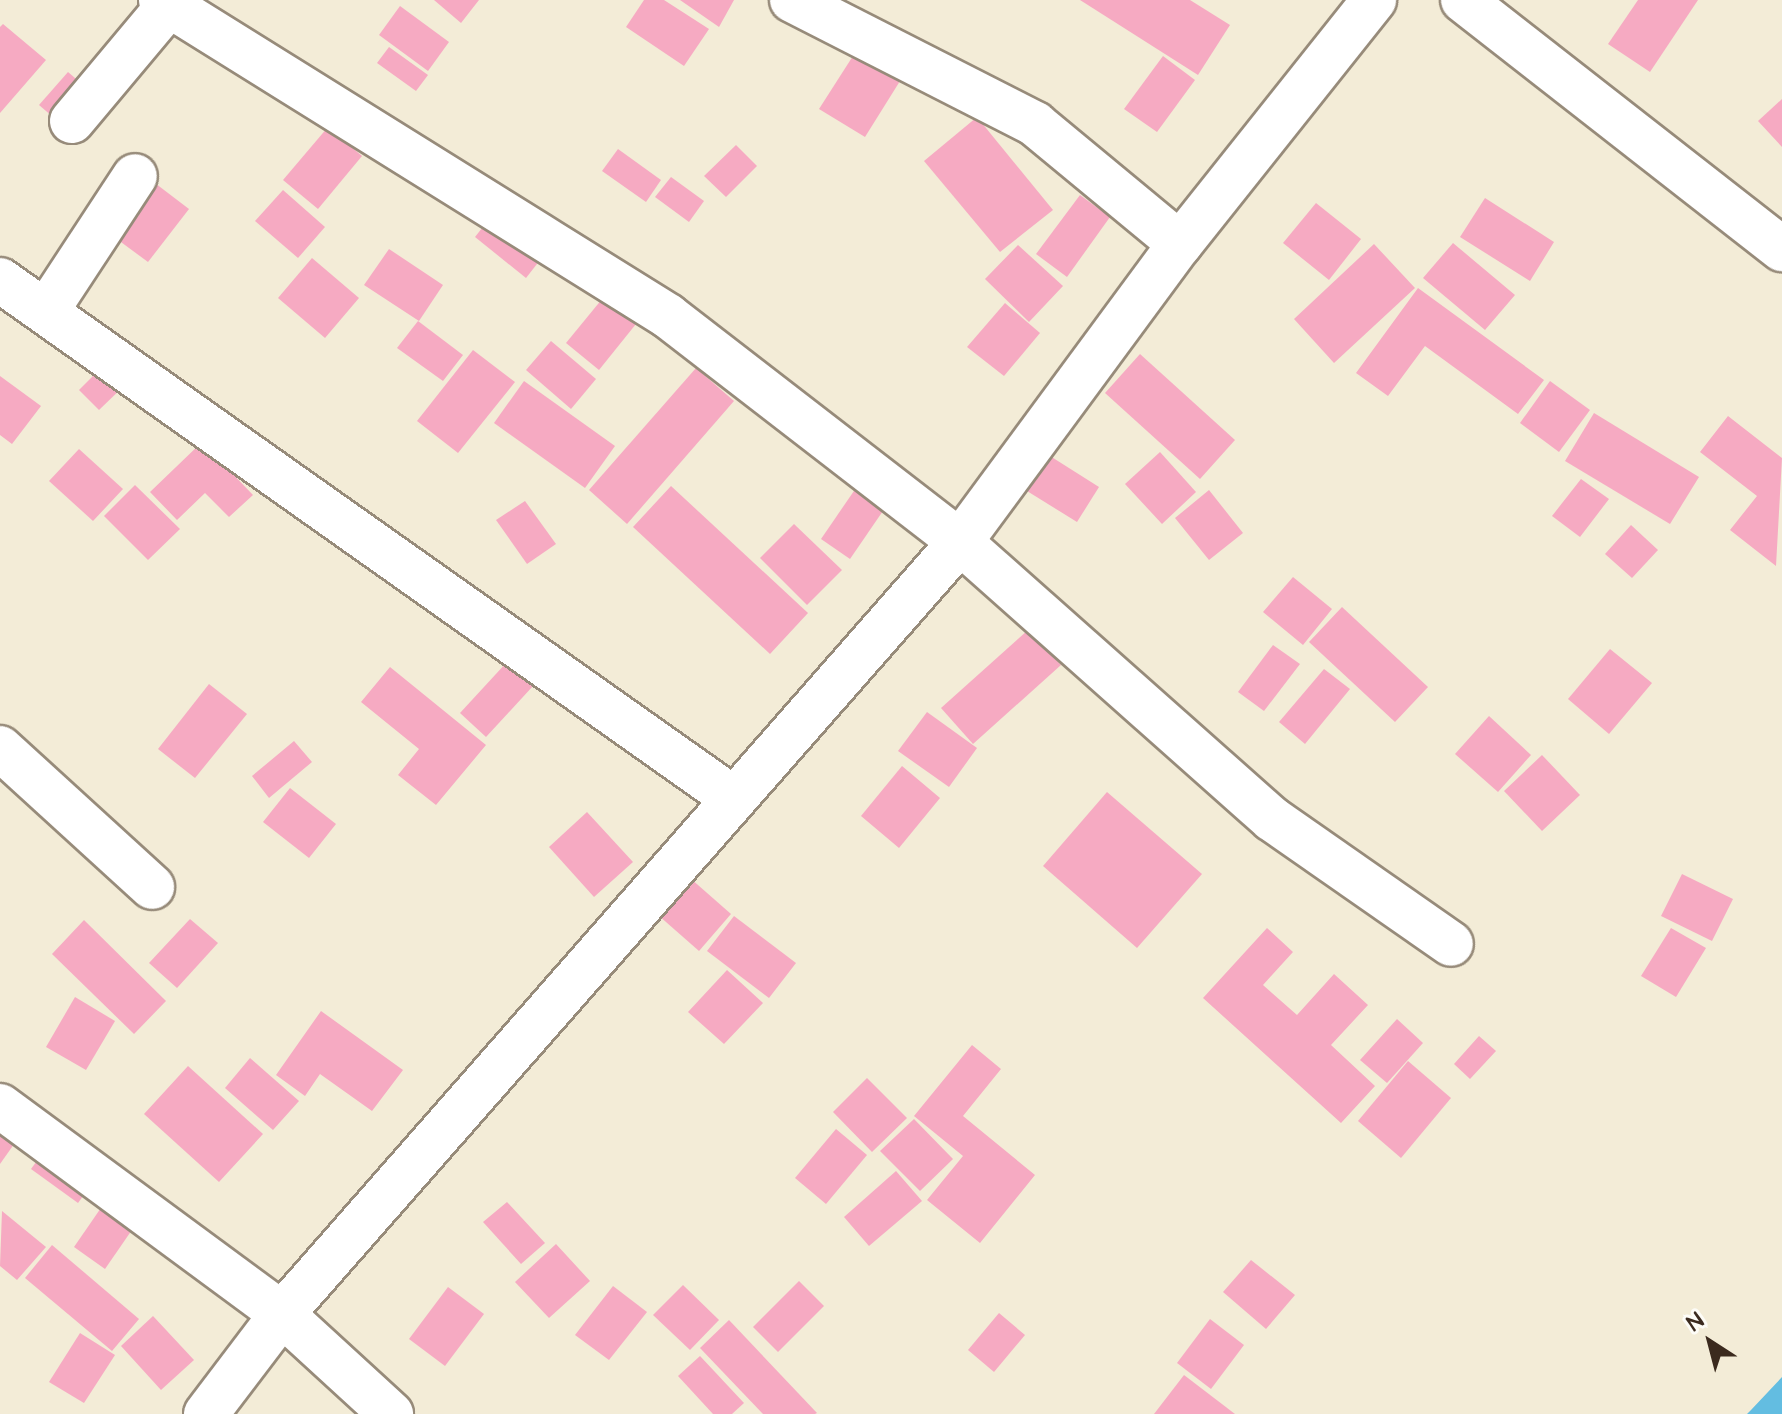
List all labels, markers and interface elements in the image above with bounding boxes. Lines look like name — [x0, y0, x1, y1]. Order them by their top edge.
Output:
north arrow — [1670, 1302, 1750, 1382]
text: N — [1681, 1306, 1710, 1339]

